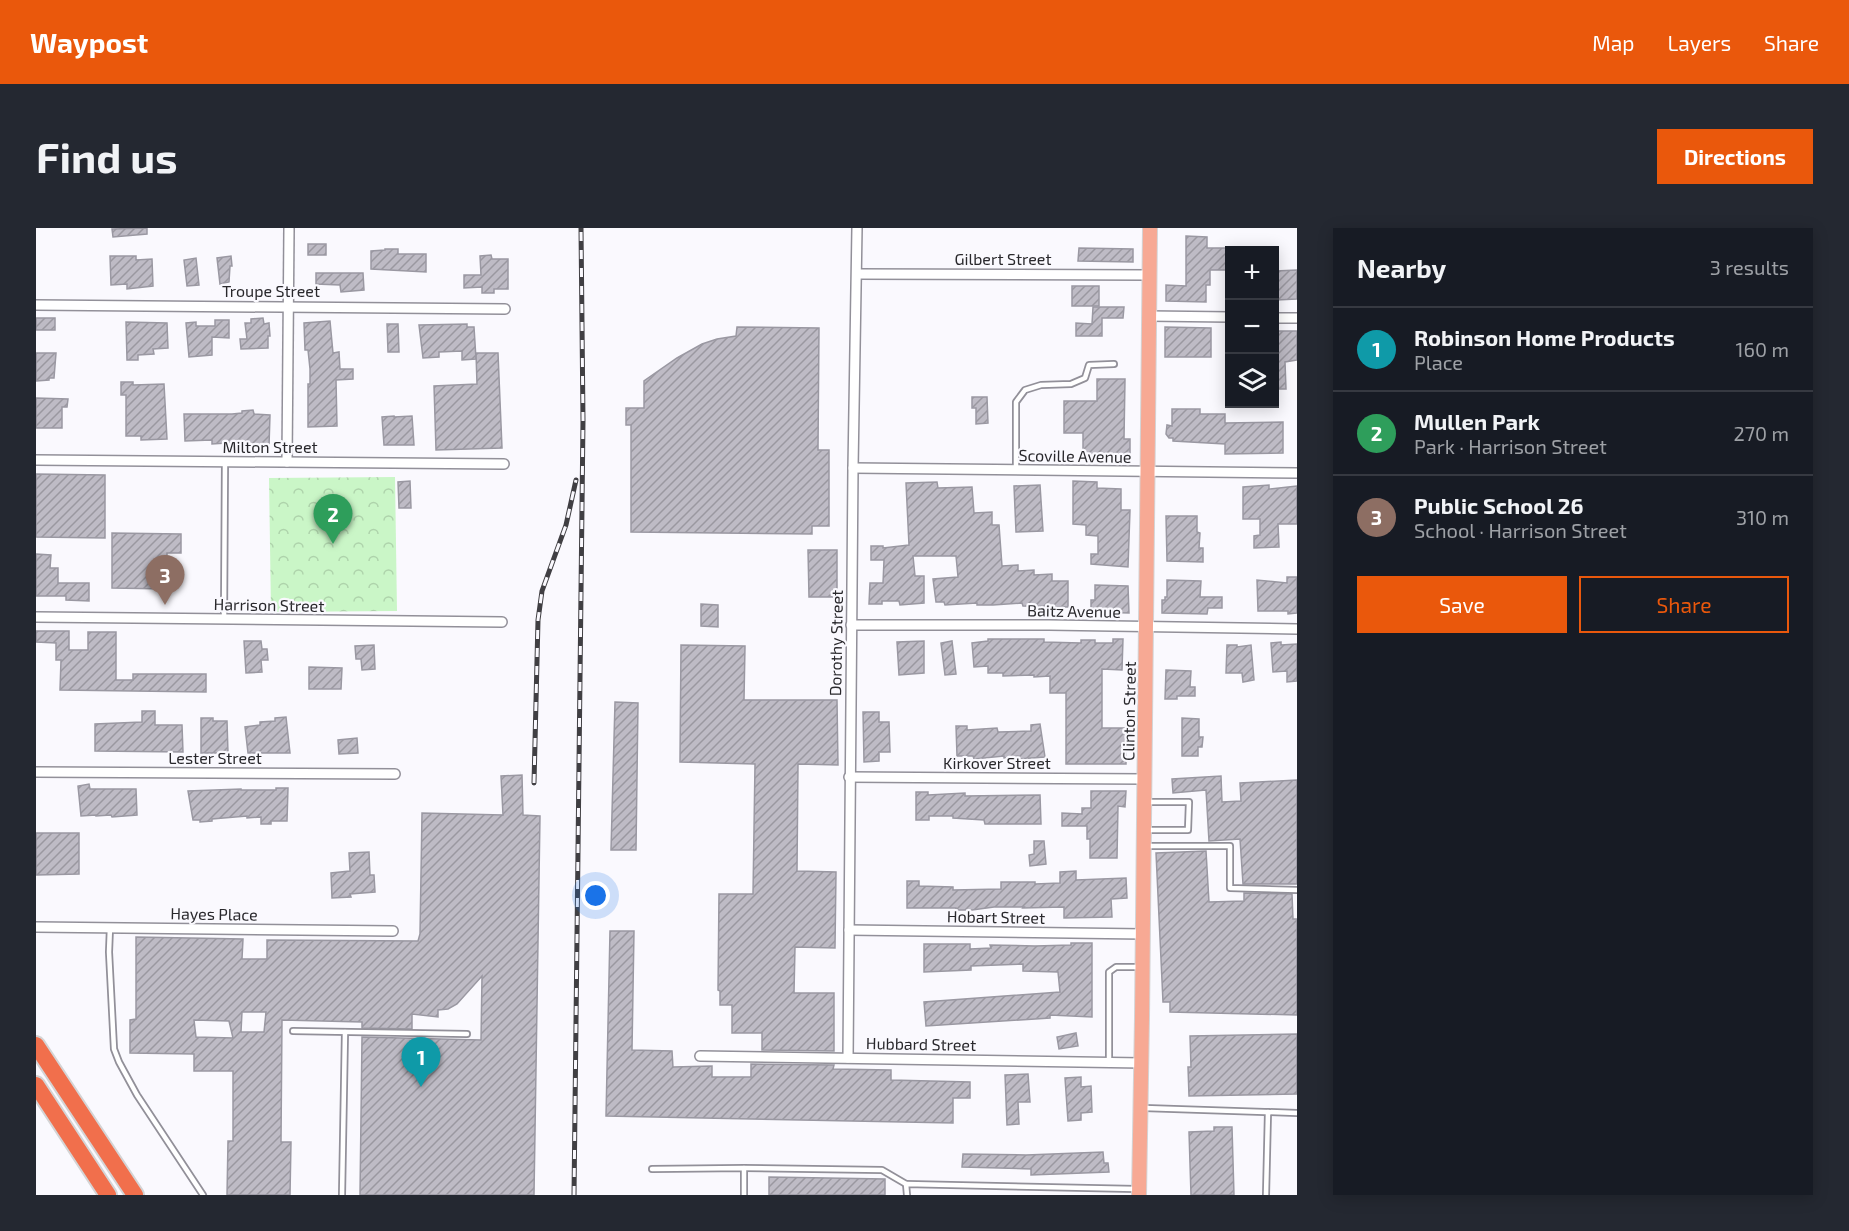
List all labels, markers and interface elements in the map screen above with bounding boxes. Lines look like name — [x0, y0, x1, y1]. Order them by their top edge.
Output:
text: Waypost — [30, 25, 148, 59]
text: Map — [1592, 30, 1634, 55]
text: Layers — [1667, 30, 1731, 55]
text: Share — [1764, 30, 1819, 55]
button: Directions — [1657, 129, 1813, 184]
text: Find us — [36, 131, 178, 181]
map controls — [1225, 246, 1279, 408]
button: + — [1225, 246, 1279, 300]
street label: Gilbert Street — [954, 249, 1052, 268]
text: Nearby — [1357, 252, 1446, 283]
text: 3 results — [1710, 255, 1789, 279]
street label: Troupe Street — [222, 281, 320, 300]
button: − — [1225, 300, 1279, 354]
text: Robinson Home Products — [1414, 324, 1675, 350]
text: 1 — [1372, 337, 1381, 361]
text: 160 m — [1736, 337, 1789, 361]
text: Place — [1414, 350, 1463, 374]
button: layers — [1225, 354, 1279, 408]
text: Mullen Park — [1414, 408, 1540, 434]
text: 2 — [1371, 421, 1382, 445]
text: 270 m — [1733, 421, 1789, 445]
text: Park · Harrison Street — [1414, 434, 1607, 458]
street label: Milton Street — [222, 437, 318, 456]
street label: Scoville Avenue — [1018, 445, 1132, 466]
text: Public School 26 — [1414, 492, 1583, 518]
pin: 2 — [314, 494, 352, 544]
text: 3 — [1371, 505, 1382, 529]
text: 310 m — [1736, 505, 1789, 529]
text: School · Harrison Street — [1414, 518, 1627, 542]
pin: 3 — [146, 556, 184, 605]
button: Save — [1357, 576, 1567, 633]
button: Share — [1579, 576, 1789, 633]
street label: Dorothy Street — [825, 590, 846, 696]
street label: Harrison Street — [213, 594, 325, 615]
street label: Baitz Avenue — [1027, 600, 1121, 621]
street label: Clinton Street — [1118, 661, 1139, 761]
street label: Lester Street — [168, 748, 262, 767]
street label: Kirkover Street — [943, 753, 1051, 772]
your location — [581, 881, 610, 910]
street label: Hayes Place — [170, 903, 258, 924]
street label: Hobart Street — [947, 906, 1045, 927]
street label: Hubbard Street — [866, 1033, 976, 1054]
pin: 1 — [402, 1038, 440, 1087]

